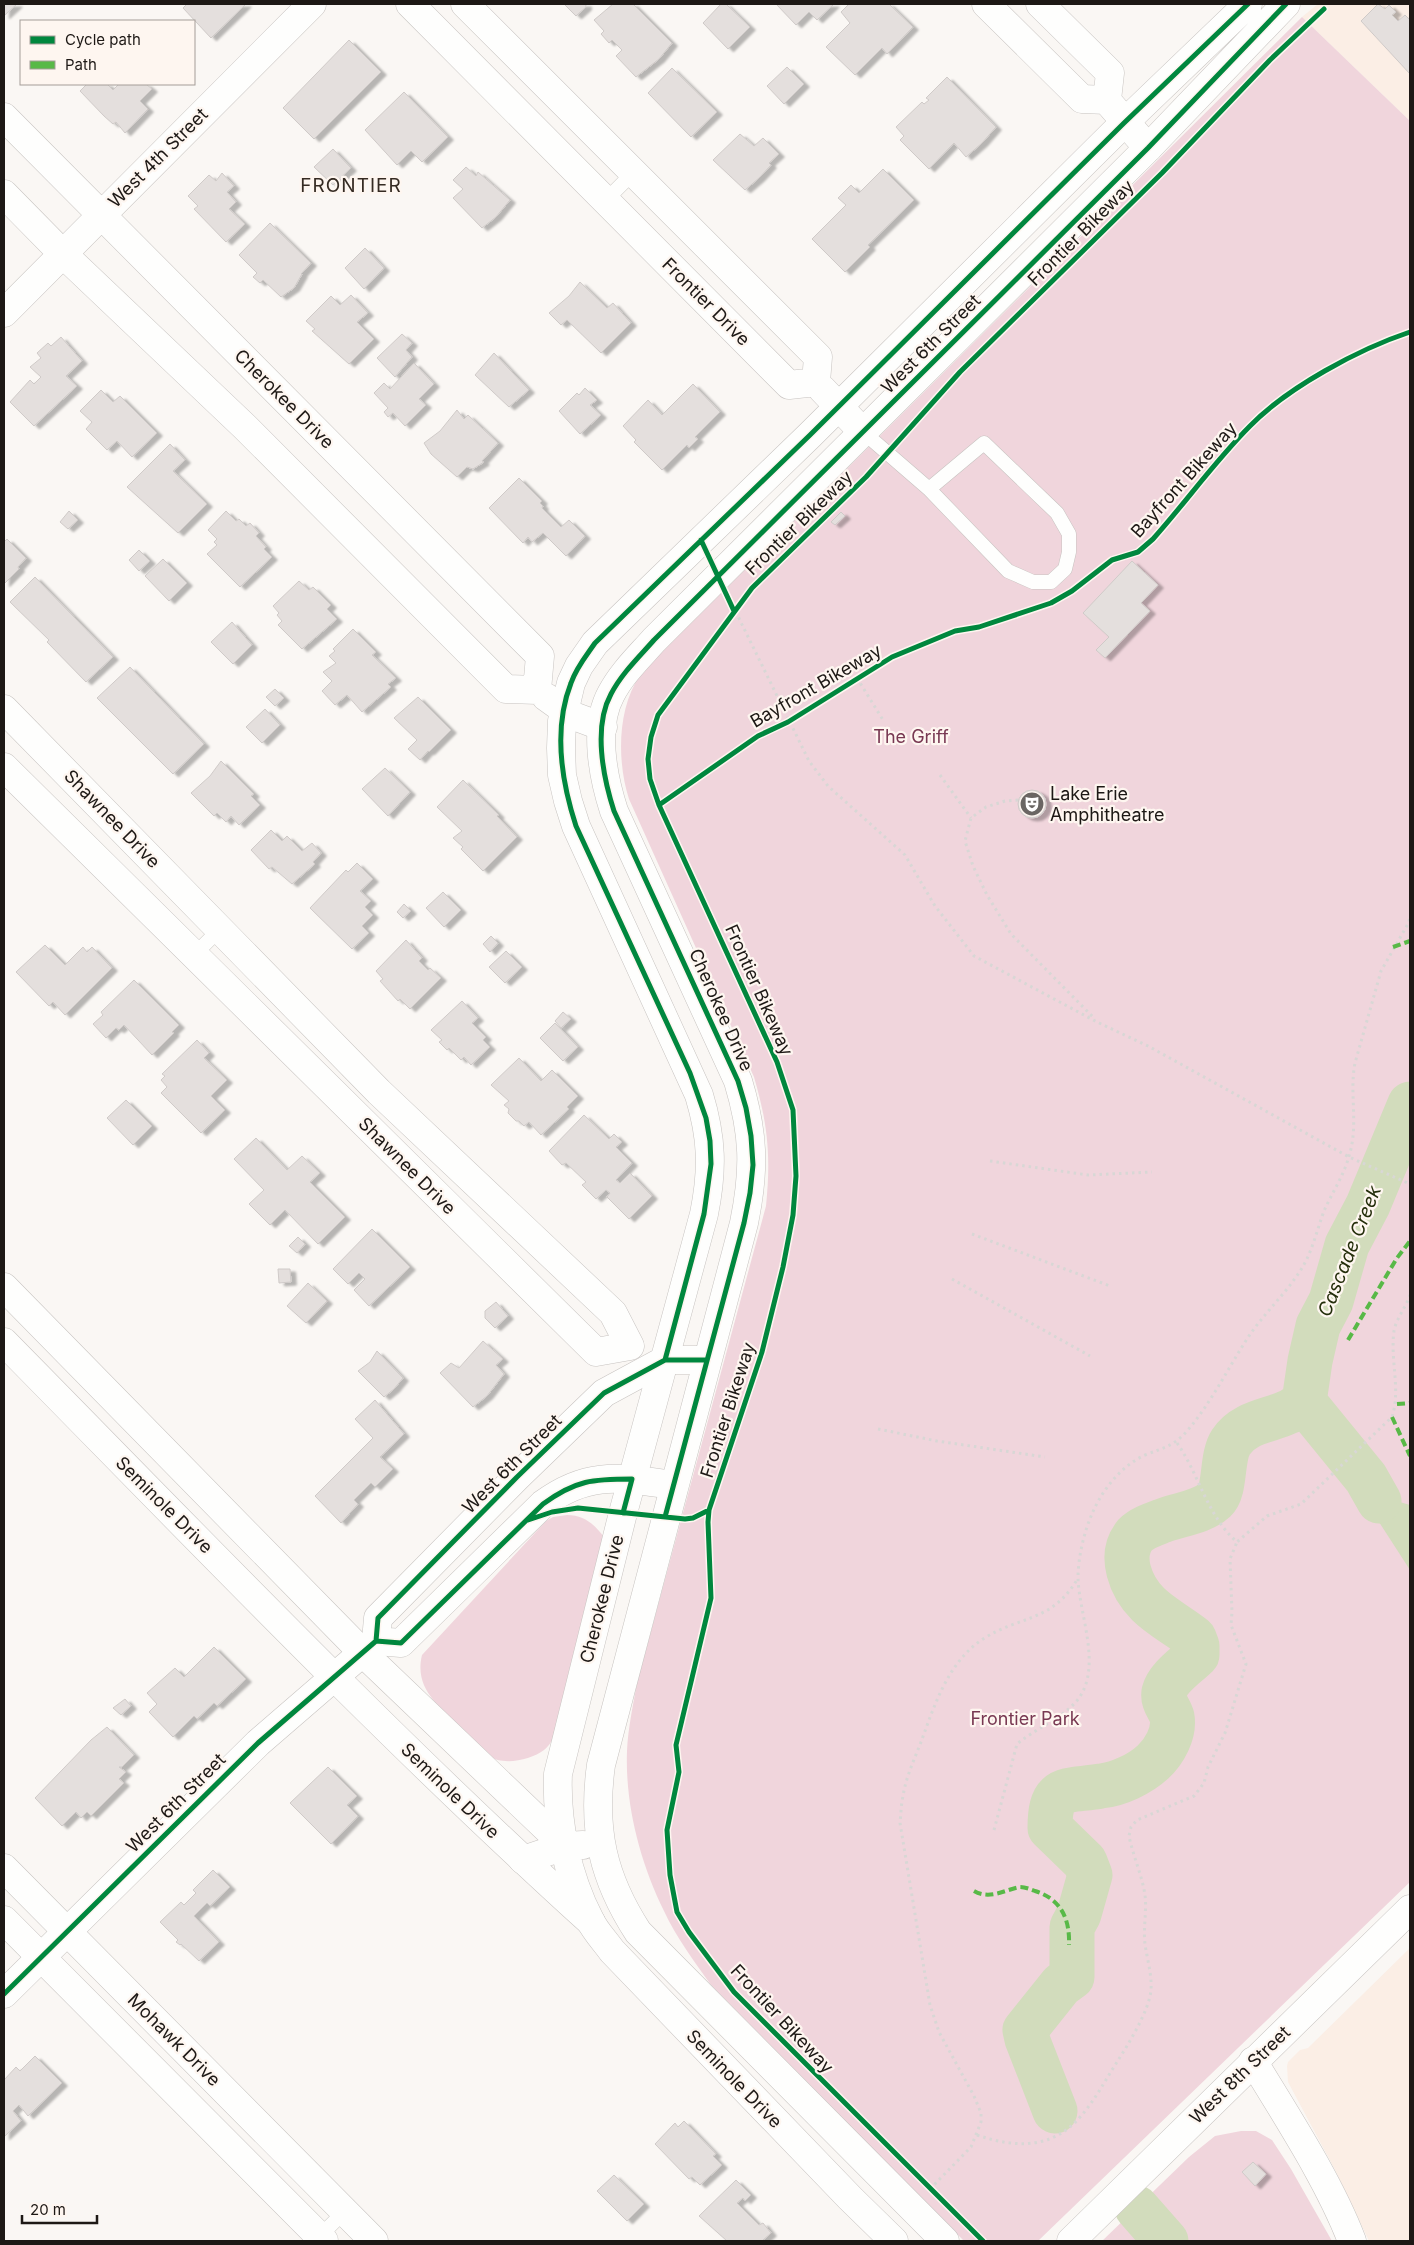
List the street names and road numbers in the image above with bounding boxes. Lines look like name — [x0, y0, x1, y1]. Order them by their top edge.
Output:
street label: West 4th Street — [104, 104, 212, 212]
street label: Frontier Bikeway — [1023, 175, 1138, 290]
street label: Frontier Drive — [658, 253, 755, 350]
street label: West 6th Street — [877, 290, 985, 398]
street label: Cherokee Drive — [230, 345, 338, 453]
street label: Bayfront Bikeway — [1126, 418, 1241, 542]
street label: Frontier Bikeway — [741, 466, 857, 579]
street label: Bayfront Bikeway — [746, 639, 885, 732]
street label: Shawnee Drive — [60, 765, 165, 872]
street label: Frontier Bikeway — [721, 921, 798, 1059]
street label: Cherokee Drive — [685, 945, 758, 1074]
street label: Shawnee Drive — [355, 1113, 460, 1218]
street label: Frontier Bikeway — [696, 1340, 759, 1480]
street label: West 6th Street — [458, 1410, 566, 1518]
street label: Seminole Drive — [112, 1452, 217, 1557]
street label: Cherokee Drive — [575, 1532, 628, 1665]
street label: Seminole Drive — [397, 1739, 504, 1843]
street label: West 6th Street — [122, 1749, 230, 1857]
street label: Frontier Bikeway — [727, 1960, 838, 2077]
street label: Mohawk Drive — [124, 1989, 225, 2090]
street label: West 8th Street — [1185, 2021, 1294, 2128]
street label: Seminole Drive — [682, 2025, 786, 2132]

